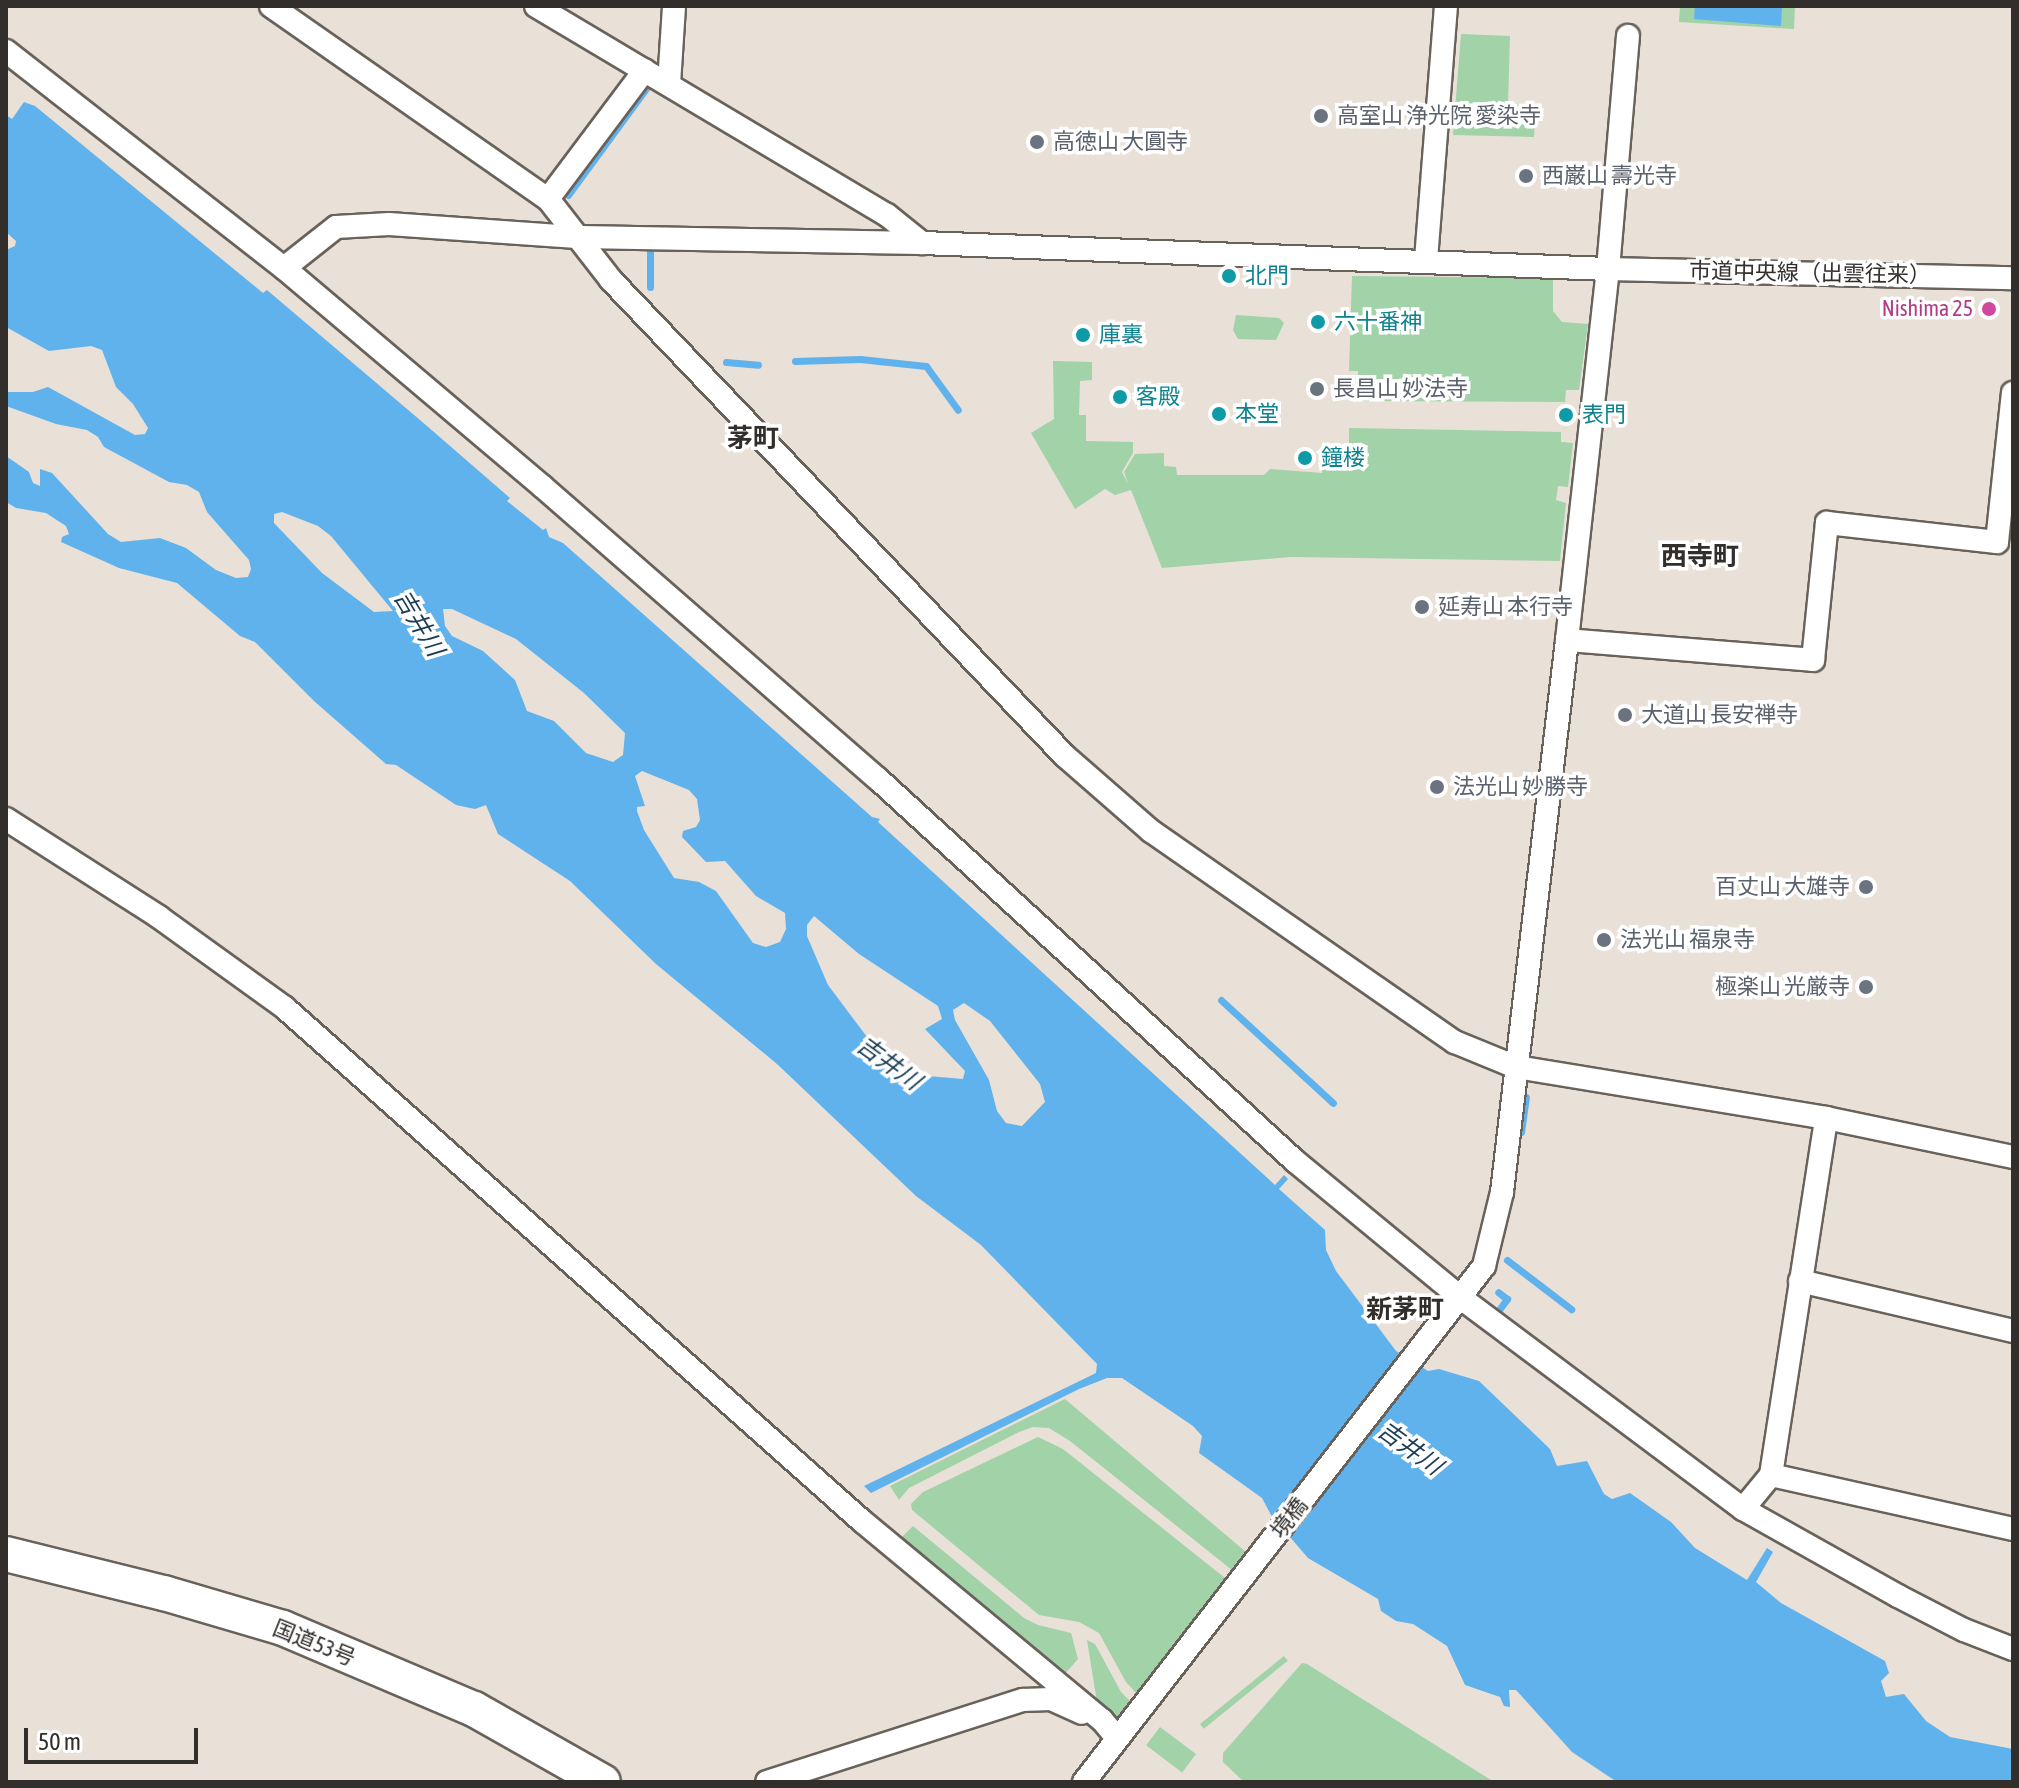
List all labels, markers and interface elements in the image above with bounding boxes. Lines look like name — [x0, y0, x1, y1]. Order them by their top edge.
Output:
place label: 高室山 浄光院 愛染寺 — [1337, 103, 1541, 129]
marker: 高室山 浄光院 愛染寺 — [1312, 107, 1330, 125]
place label: 高徳山 大圓寺 — [1053, 129, 1188, 155]
marker: 高徳山 大圓寺 — [1028, 133, 1046, 151]
place label: 西巌山 壽光寺 — [1542, 163, 1677, 189]
marker: 西巌山 壽光寺 — [1517, 167, 1535, 185]
street label: 市道中央線（出雲往来） — [1689, 258, 1931, 288]
place label: 北門 — [1245, 263, 1289, 289]
marker: 北門 — [1220, 267, 1238, 285]
place label: Nishima 25 — [1882, 296, 1973, 322]
marker: Nishima 25 — [1980, 300, 1998, 318]
place label: 六十番神 — [1334, 309, 1422, 335]
marker: 六十番神 — [1309, 313, 1327, 331]
place label: 庫裏 — [1099, 322, 1143, 348]
marker: 庫裏 — [1074, 326, 1092, 344]
place label: 長昌山 妙法寺 — [1333, 376, 1468, 402]
marker: 長昌山 妙法寺 — [1308, 380, 1326, 398]
place label: 客殿 — [1136, 384, 1180, 410]
marker: 客殿 — [1111, 388, 1129, 406]
place label: 本堂 — [1235, 401, 1279, 427]
place label: 表門 — [1582, 402, 1626, 428]
marker: 本堂 — [1210, 405, 1228, 423]
marker: 表門 — [1557, 406, 1575, 424]
district label: 茅町 — [727, 423, 779, 455]
place label: 鐘楼 — [1321, 445, 1365, 471]
marker: 鐘楼 — [1296, 449, 1314, 467]
district label: 西寺町 — [1661, 541, 1739, 573]
water label: 吉井川 — [388, 585, 450, 661]
place label: 延寿山 本行寺 — [1438, 594, 1573, 620]
marker: 延寿山 本行寺 — [1413, 598, 1431, 616]
place label: 大道山 長安禅寺 — [1641, 702, 1798, 728]
marker: 大道山 長安禅寺 — [1616, 706, 1634, 724]
place label: 法光山 妙勝寺 — [1453, 774, 1588, 800]
marker: 法光山 妙勝寺 — [1428, 778, 1446, 796]
place label: 百丈山 大雄寺 — [1715, 874, 1850, 900]
marker: 百丈山 大雄寺 — [1857, 878, 1875, 896]
place label: 法光山 福泉寺 — [1620, 927, 1755, 953]
marker: 法光山 福泉寺 — [1595, 931, 1613, 949]
place label: 極楽山 光厳寺 — [1715, 974, 1850, 1000]
marker: 極楽山 光厳寺 — [1857, 978, 1875, 996]
water label: 吉井川 — [851, 1030, 927, 1096]
district label: 新茅町 — [1366, 1294, 1444, 1326]
water label: 吉井川 — [1372, 1415, 1448, 1481]
street label: 境橋 — [1265, 1493, 1313, 1543]
street label: 国道53号 — [269, 1615, 359, 1671]
scale bar — [28, 1712, 202, 1762]
text: 50 m — [38, 1728, 81, 1755]

